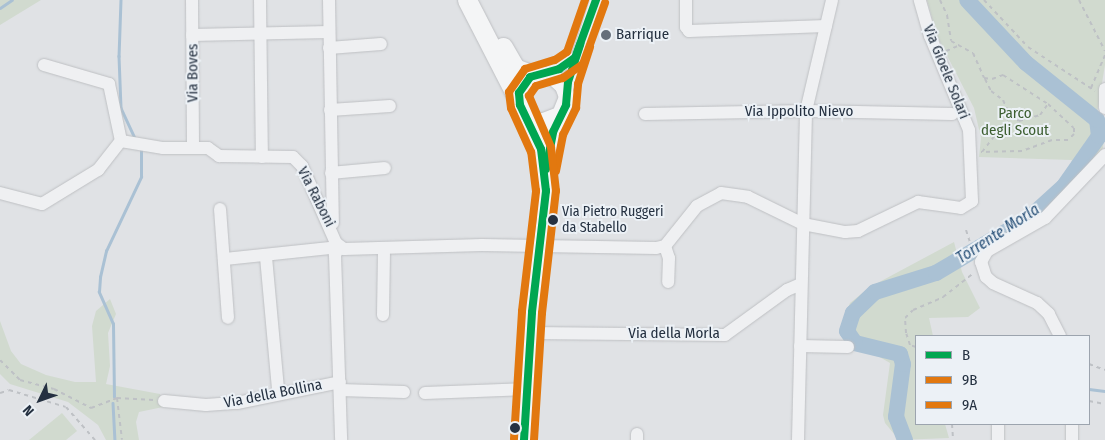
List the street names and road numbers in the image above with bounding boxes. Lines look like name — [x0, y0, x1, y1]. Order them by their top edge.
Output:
street label: Via Gioele Solari — [919, 22, 973, 122]
street label: Via Boves — [184, 44, 202, 102]
street label: Via Ippolito Nievo — [745, 103, 853, 121]
street label: Via Raboni — [293, 164, 339, 230]
street label: Via della Morla — [628, 325, 720, 343]
street label: Via della Bollina — [222, 376, 324, 412]

